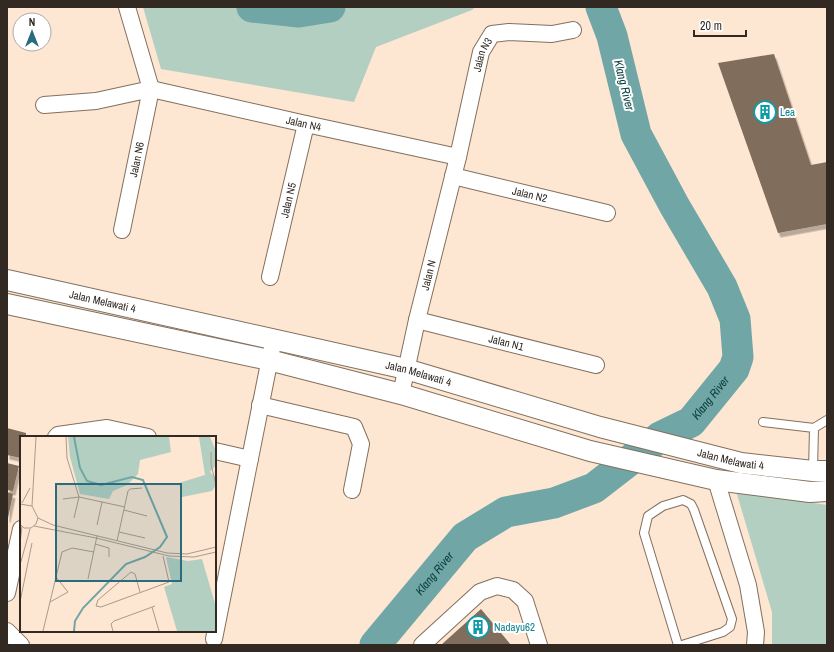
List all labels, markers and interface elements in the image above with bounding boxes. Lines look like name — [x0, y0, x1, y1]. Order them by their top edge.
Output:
north arrow — [12, 12, 52, 52]
scale bar — [694, 12, 746, 38]
text: N — [29, 15, 35, 29]
text: 20 m — [700, 18, 722, 34]
street label: Jalan N3 — [470, 35, 495, 73]
water label: Klang River — [610, 58, 638, 113]
building icon: Lea — [752, 99, 778, 125]
place label: Lea — [780, 105, 795, 119]
street label: Jalan N4 — [285, 113, 323, 134]
street label: Jalan N6 — [126, 141, 147, 178]
street label: Jalan N5 — [277, 181, 299, 219]
street label: Jalan N2 — [511, 183, 549, 205]
street label: Jalan N — [418, 259, 439, 292]
street label: Jalan Melawati 4 — [68, 287, 137, 316]
street label: Jalan N1 — [487, 331, 525, 354]
street label: Jalan Melawati 4 — [384, 358, 453, 389]
water label: Klang River — [688, 372, 733, 423]
inset map — [20, 436, 216, 632]
street label: Jalan Melawati 4 — [696, 445, 765, 473]
water label: Klang River — [412, 548, 458, 598]
building icon: Nadayu62 — [465, 614, 491, 640]
place label: Nadayu62 — [494, 620, 535, 634]

